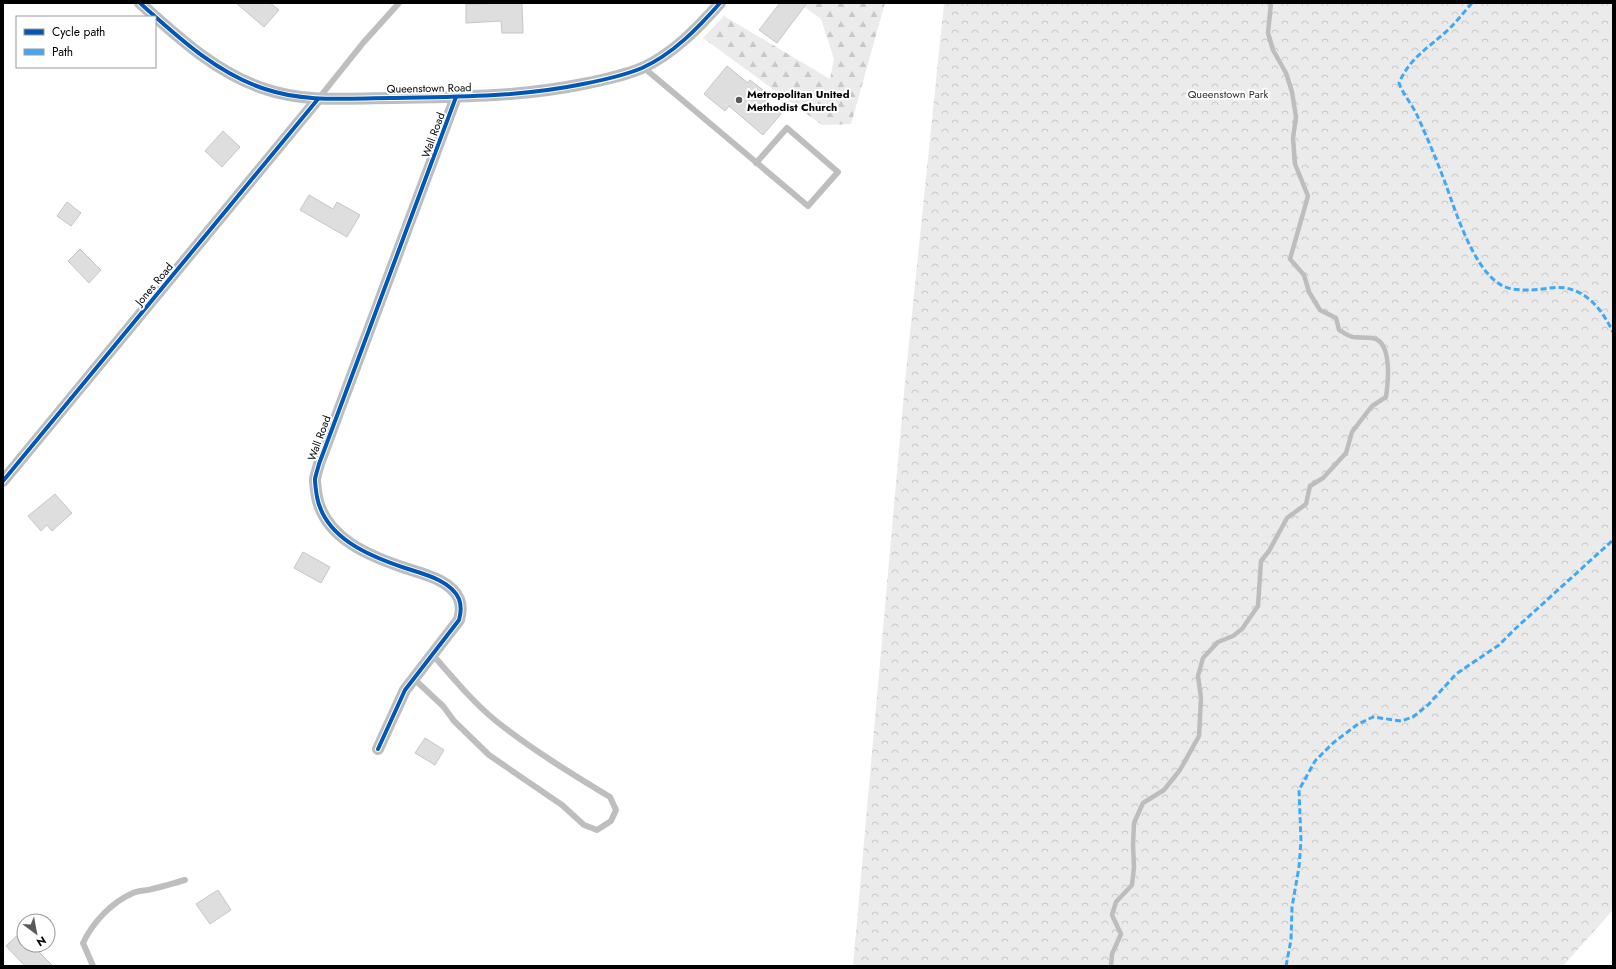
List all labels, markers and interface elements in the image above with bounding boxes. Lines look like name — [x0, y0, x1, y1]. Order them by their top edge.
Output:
legend — [16, 16, 156, 68]
text: Cycle path — [52, 23, 105, 41]
text: Path — [52, 43, 73, 61]
street label: Queenstown Road — [386, 79, 472, 97]
place label: Metropolitan United Methodist Church — [747, 86, 850, 115]
park label: Queenstown Park — [1188, 86, 1268, 102]
marker: Metropolitan United Methodist Church — [734, 95, 744, 105]
street label: Wall Road — [417, 110, 449, 160]
street label: Jones Road — [130, 259, 177, 310]
street label: Wall Road — [303, 413, 335, 463]
north arrow — [16, 913, 56, 953]
text: N — [33, 932, 49, 951]

